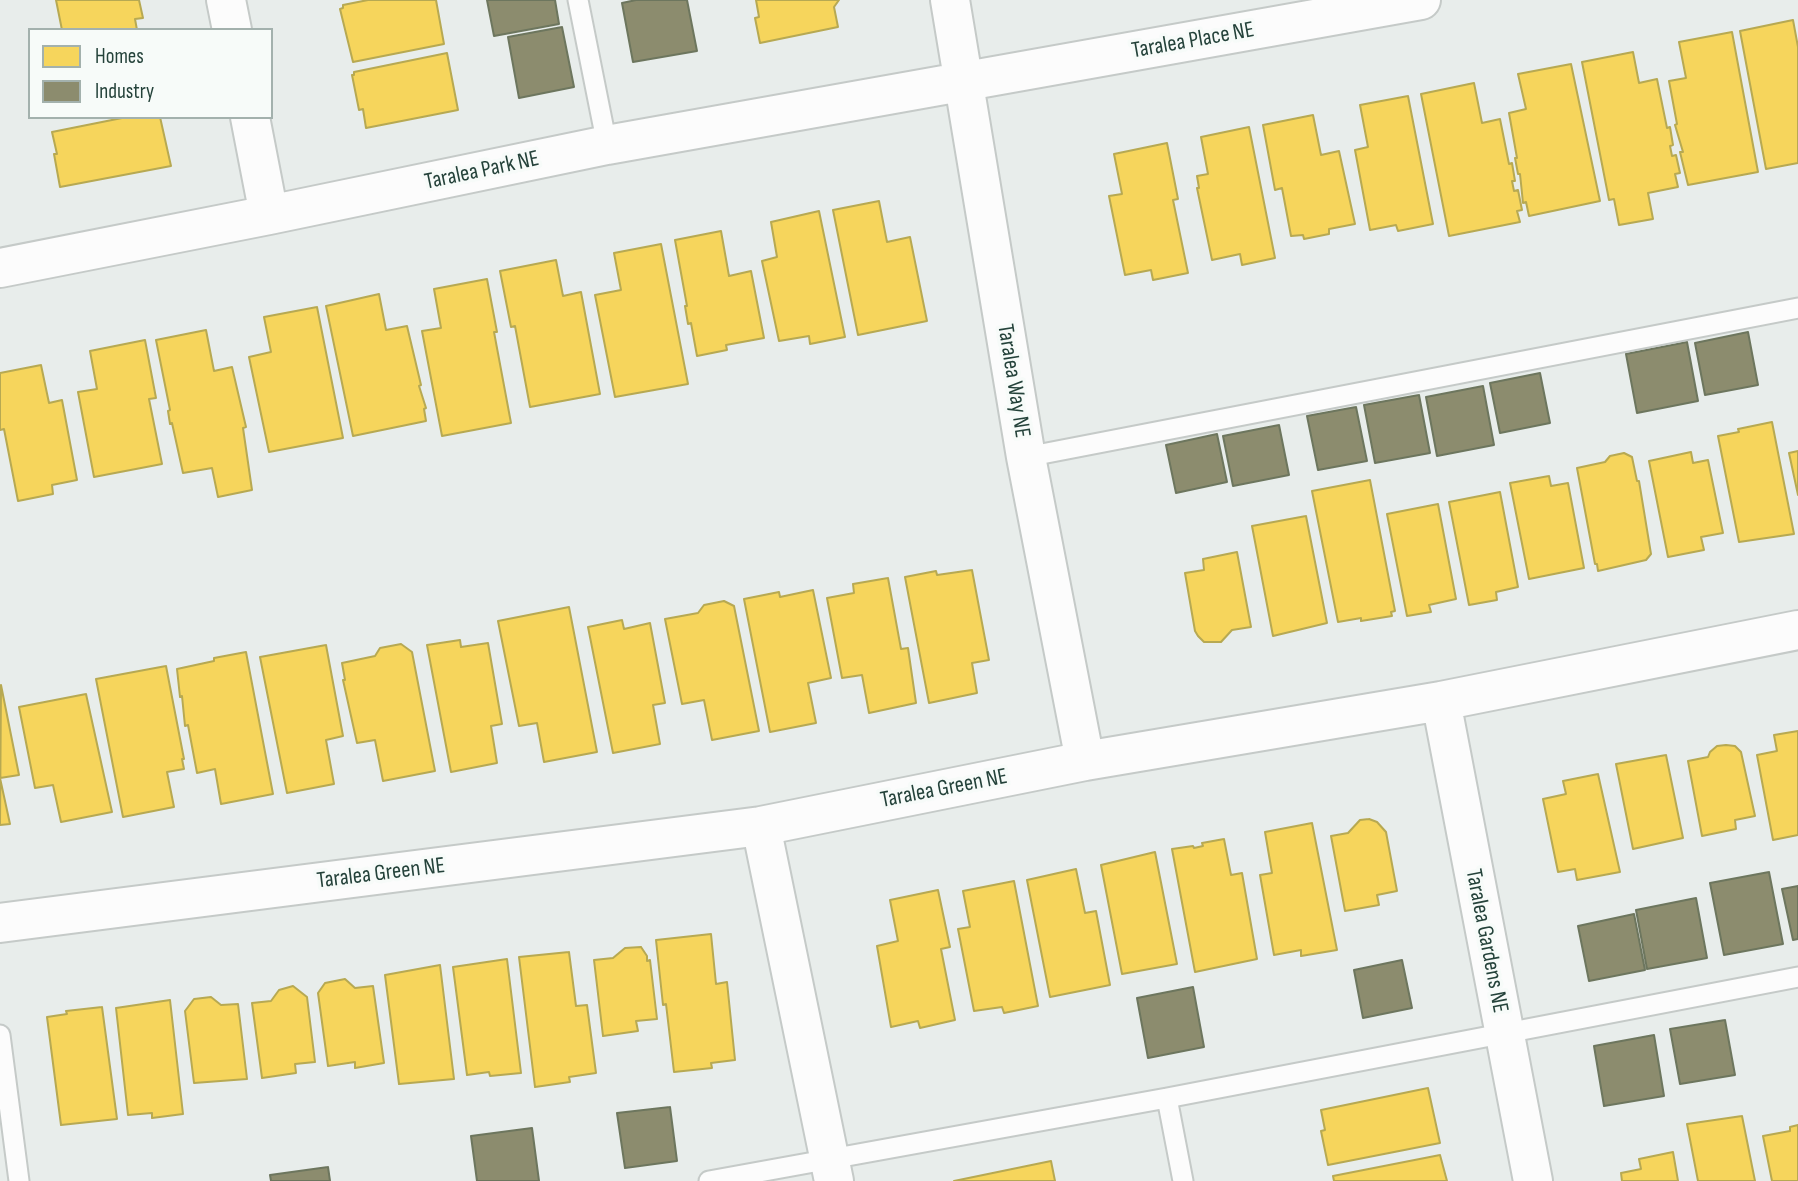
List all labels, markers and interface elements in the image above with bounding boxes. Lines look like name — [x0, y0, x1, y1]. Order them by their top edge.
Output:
street label: Taralea Place NE — [1130, 17, 1256, 65]
legend — [28, 28, 273, 119]
text: Homes — [95, 44, 144, 69]
text: Industry — [95, 79, 154, 104]
street label: Taralea Park NE — [422, 145, 542, 197]
street label: Taralea Way NE — [990, 322, 1036, 440]
street label: Taralea Green NE — [878, 763, 1010, 815]
street label: Taralea Green NE — [315, 852, 447, 896]
street label: Taralea Gardens NE — [1459, 867, 1513, 1015]

